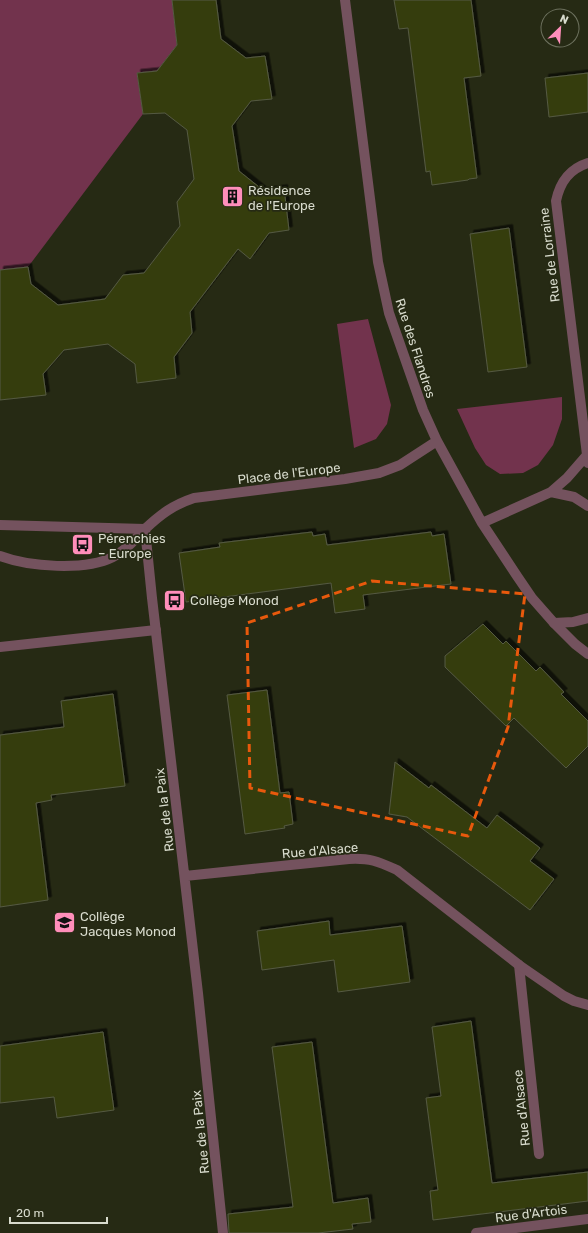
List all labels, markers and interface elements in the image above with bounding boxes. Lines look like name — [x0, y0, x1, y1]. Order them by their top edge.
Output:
north arrow — [540, 8, 580, 48]
text: N — [558, 12, 570, 27]
place label: Résidence de l'Europe — [248, 183, 315, 213]
building icon: Résidence de l'Europe — [220, 184, 246, 210]
street label: Rue de Lorraine — [536, 207, 563, 303]
street label: Rue des Flandres — [392, 296, 439, 400]
street label: Place de l'Europe — [237, 460, 341, 487]
place label: Pérenchies – Europe — [98, 531, 166, 561]
bus stop icon: Pérenchies – Europe — [69, 532, 95, 558]
bus stop icon: Collège Monod — [161, 587, 187, 613]
place label: Collège Monod — [190, 593, 279, 609]
street label: Rue de la Paix — [152, 767, 177, 853]
street label: Rue d'Alsace — [281, 840, 359, 861]
place label: Collège Jacques Monod — [80, 909, 176, 939]
school or university icon: Collège Jacques Monod — [52, 910, 78, 936]
street label: Rue d'Alsace — [510, 1069, 533, 1147]
street label: Rue de la Paix — [189, 1089, 212, 1175]
scale bar — [10, 1199, 107, 1225]
street label: Rue d'Artois — [494, 1202, 568, 1225]
text: 20 m — [16, 1206, 44, 1220]

